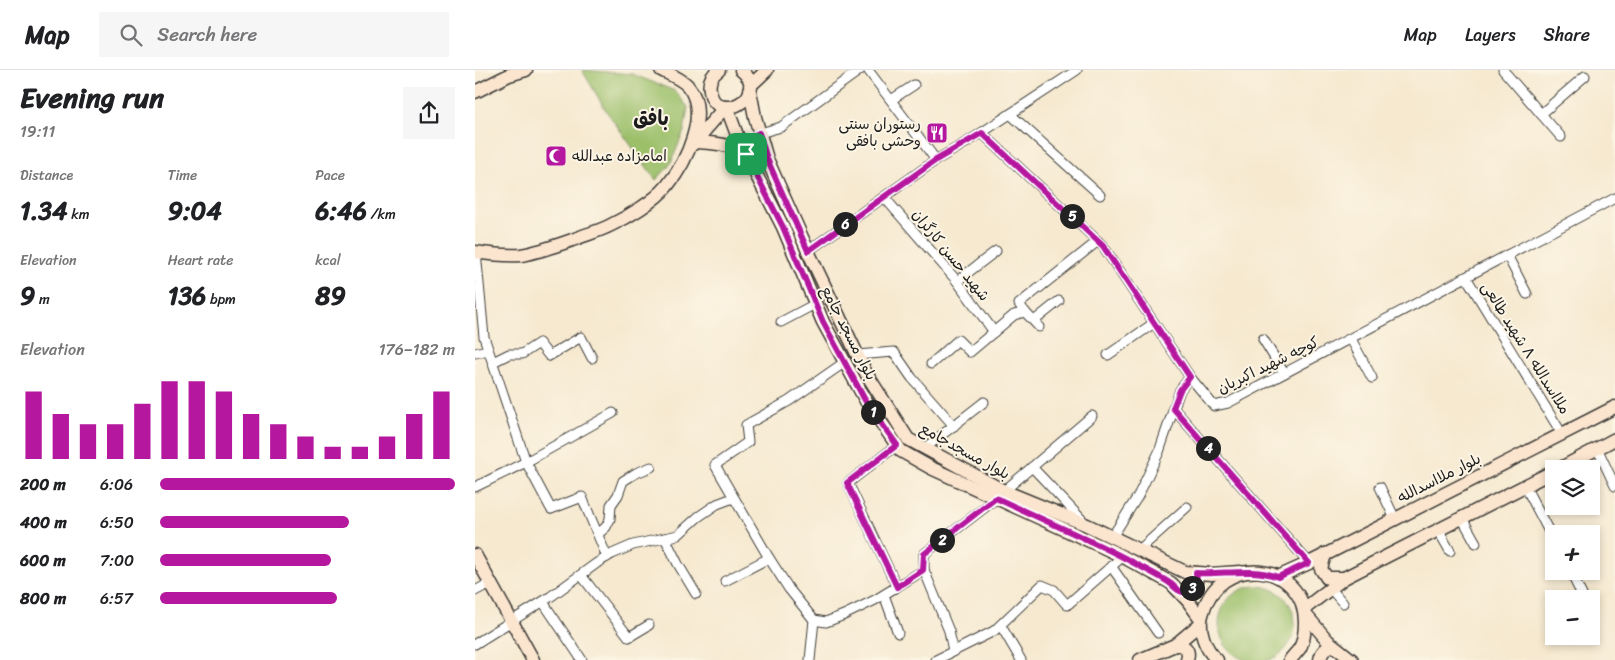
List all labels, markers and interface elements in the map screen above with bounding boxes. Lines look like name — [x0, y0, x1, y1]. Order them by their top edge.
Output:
search box — [99, 12, 449, 57]
text: Map — [25, 14, 69, 56]
text: Search here — [157, 18, 257, 51]
text: Map — [1404, 19, 1437, 51]
text: Layers — [1465, 19, 1516, 51]
text: Share — [1544, 19, 1590, 51]
icon: search — [117, 21, 145, 49]
text: Evening run — [20, 73, 164, 122]
button: share — [403, 87, 455, 139]
district label: بافق — [633, 101, 669, 136]
place label: رستوران سنتی وحشی بافقی — [838, 111, 921, 154]
text: 19:11 — [20, 117, 55, 146]
restaurant icon: رستوران سنتی وحشی بافقی — [925, 121, 949, 145]
pin — [725, 133, 767, 175]
icon: arrive — [732, 140, 760, 168]
place label: امامزاده عبدالله — [572, 143, 667, 169]
mosque icon: امامزاده عبدالله — [544, 144, 568, 168]
text: Distance — [20, 163, 73, 188]
text: Time — [168, 163, 197, 188]
text: Pace — [315, 163, 345, 188]
text: 1.34 — [20, 188, 68, 233]
text: 9:04 — [168, 188, 222, 233]
text: 6:46 — [315, 188, 367, 233]
text: km — [68, 202, 89, 227]
text: /km — [367, 202, 396, 227]
street label: شهید حسن کارگران — [905, 203, 997, 307]
pin: 5 — [1059, 204, 1085, 228]
text: 5 — [1068, 204, 1077, 229]
pin: 6 — [833, 212, 857, 236]
text: 6 — [842, 212, 849, 237]
text: Elevation — [20, 248, 77, 273]
text: Heart rate — [168, 248, 233, 273]
text: kcal — [315, 248, 341, 273]
text: 9 — [20, 273, 35, 318]
text: 136 — [168, 273, 206, 318]
text: 89 — [315, 273, 346, 318]
street label: ملااسدالله ۸ شهید طالعی — [1475, 276, 1577, 420]
street label: بلوار مسجد جامع — [814, 281, 884, 385]
text: m — [35, 287, 50, 312]
text: bpm — [206, 287, 236, 312]
street label: کوچه شهید اکبریان — [1213, 329, 1323, 401]
text: Elevation — [20, 335, 85, 364]
text: 176–182 m — [379, 335, 455, 364]
pin: 1 — [861, 400, 885, 424]
text: 1 — [870, 400, 877, 425]
street label: بلوار مسجدجامع — [915, 415, 1015, 487]
pin: 4 — [1195, 436, 1221, 460]
text: 4 — [1204, 436, 1213, 461]
street label: بلوار ملااسدالله — [1393, 446, 1485, 510]
map controls — [1545, 460, 1600, 645]
button: layers — [1545, 460, 1600, 515]
text: 200 m — [20, 470, 66, 499]
text: 6:06 — [100, 470, 133, 499]
text: 400 m — [20, 508, 67, 537]
text: 6:50 — [100, 508, 134, 537]
button: + — [1545, 525, 1600, 580]
pin: 2 — [929, 528, 955, 552]
text: 2 — [938, 528, 947, 553]
text: 600 m — [20, 546, 66, 575]
text: 7:00 — [100, 546, 134, 575]
pin: 3 — [1179, 576, 1205, 600]
text: 3 — [1189, 576, 1196, 601]
text: 800 m — [20, 584, 66, 613]
text: 6:57 — [100, 584, 133, 613]
button: − — [1545, 590, 1600, 645]

